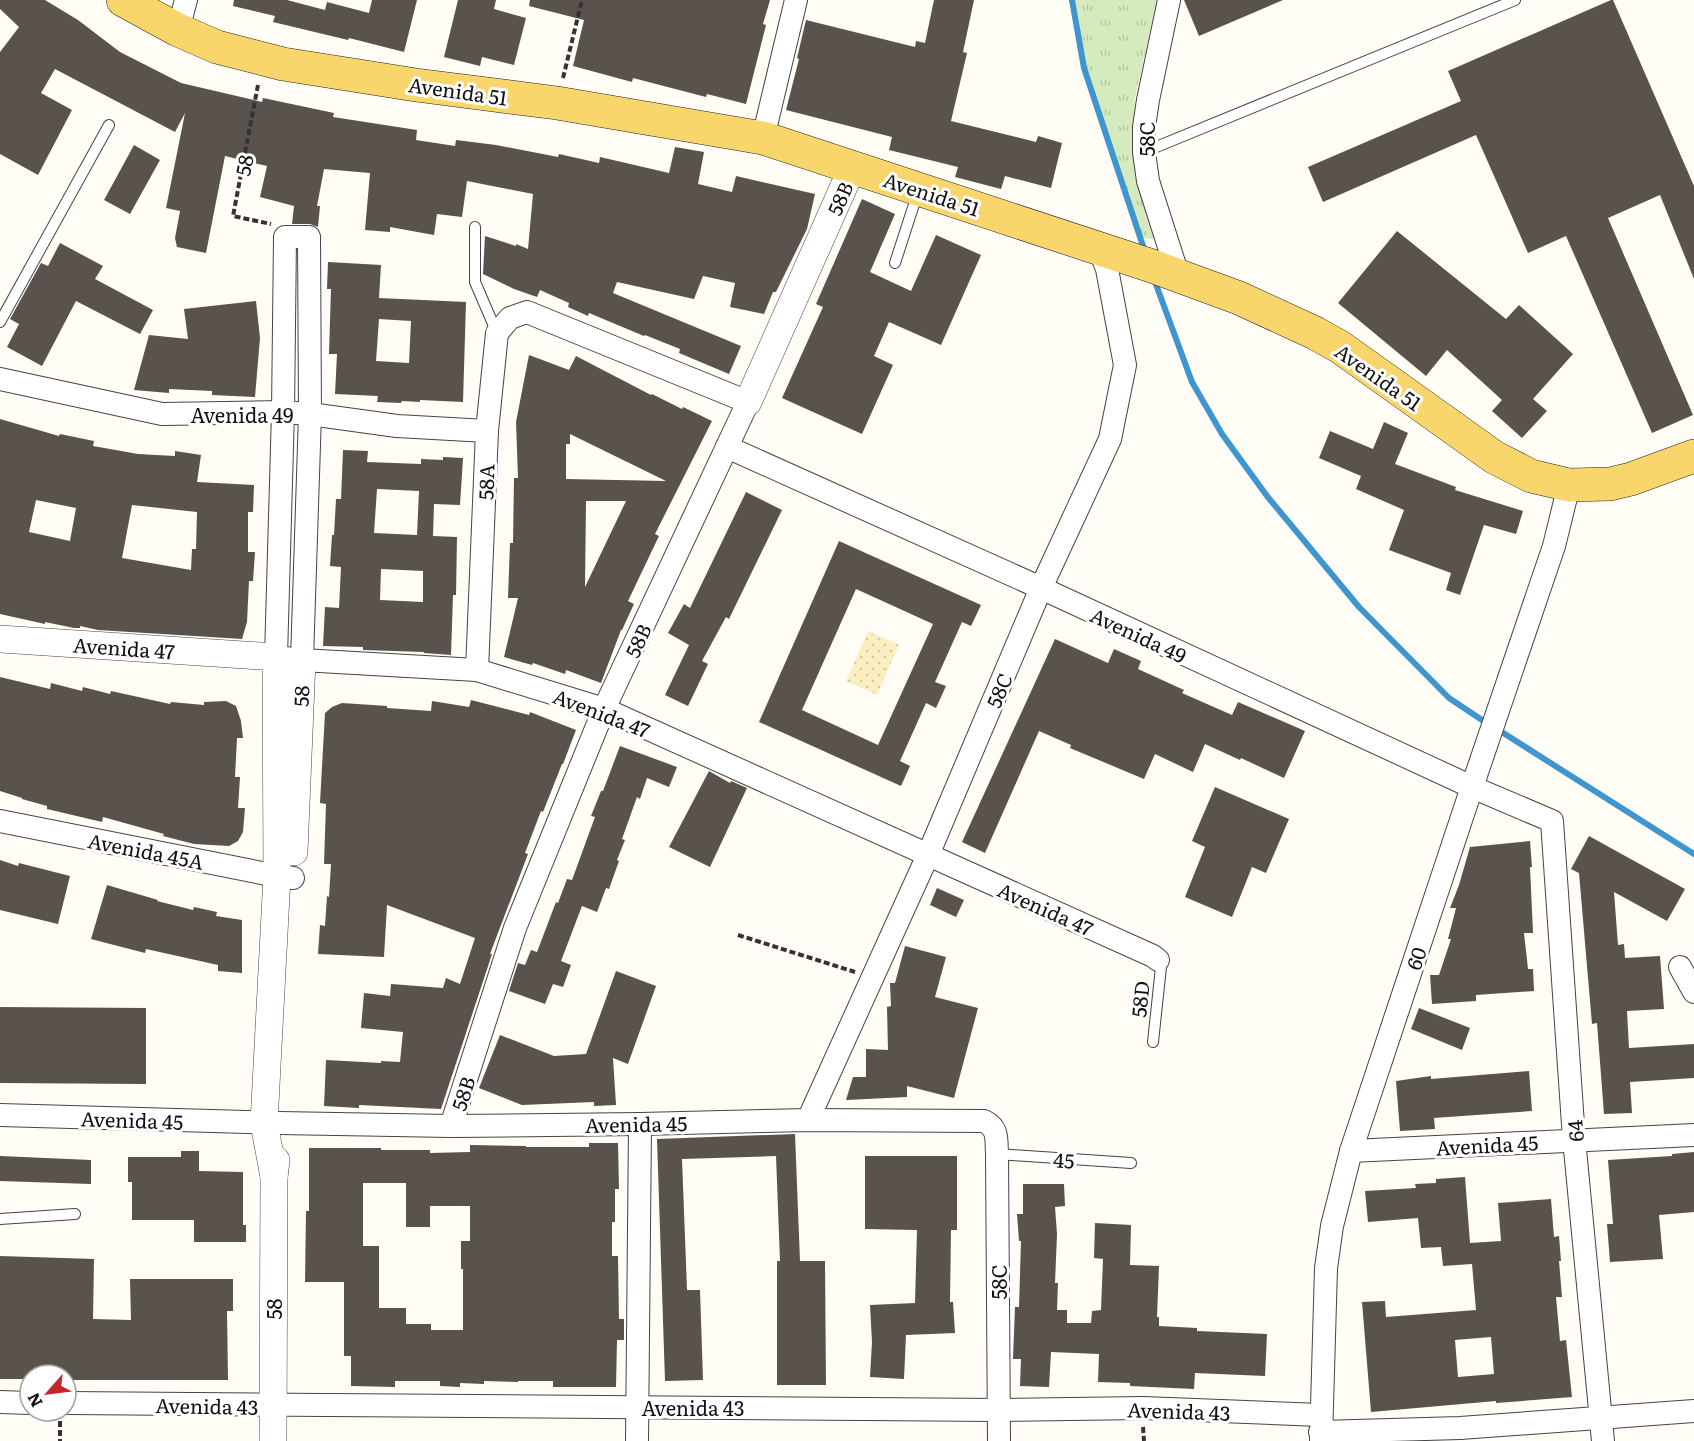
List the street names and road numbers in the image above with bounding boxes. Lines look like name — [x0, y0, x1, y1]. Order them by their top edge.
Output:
street label: Avenida 51 — [407, 68, 509, 112]
street label: 58C — [1131, 121, 1161, 157]
street label: 58 — [226, 152, 260, 178]
street label: Avenida 51 — [880, 163, 984, 223]
street label: 58B — [818, 176, 860, 220]
street label: Avenida 51 — [1330, 335, 1428, 417]
street label: Avenida 49 — [191, 399, 293, 429]
street label: 58A — [469, 463, 501, 500]
street label: Avenida 49 — [1086, 599, 1192, 669]
street label: 58B — [616, 618, 658, 662]
street label: Avenida 47 — [72, 628, 176, 666]
street label: 58C — [977, 668, 1019, 712]
street label: Avenida 47 — [549, 680, 655, 744]
street label: 58 — [285, 685, 315, 707]
street label: Avenida 45A — [86, 824, 207, 876]
street label: Avenida 47 — [993, 874, 1099, 942]
street label: 60 — [1397, 943, 1433, 973]
street label: 58D — [1122, 979, 1156, 1019]
street label: 58B — [442, 1072, 482, 1114]
street label: Avenida 45 — [80, 1102, 184, 1136]
street label: Avenida 45 — [584, 1107, 688, 1139]
street label: 64 — [1558, 1119, 1590, 1143]
street label: Avenida 45 — [1435, 1126, 1539, 1162]
street label: 45 — [1052, 1143, 1076, 1175]
street label: 58C — [983, 1264, 1013, 1300]
street label: 58 — [258, 1298, 288, 1320]
street label: Avenida 43 — [155, 1389, 259, 1421]
street label: Avenida 43 — [641, 1392, 745, 1422]
street label: Avenida 43 — [1127, 1393, 1231, 1427]

